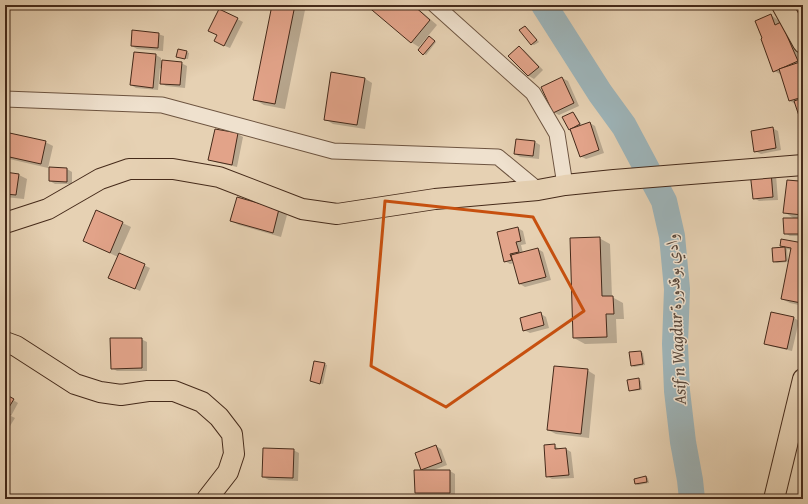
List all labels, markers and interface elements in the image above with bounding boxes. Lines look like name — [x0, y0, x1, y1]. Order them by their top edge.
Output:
water label: Asif n Wagdur وادي بوقدورة — [658, 232, 694, 406]

